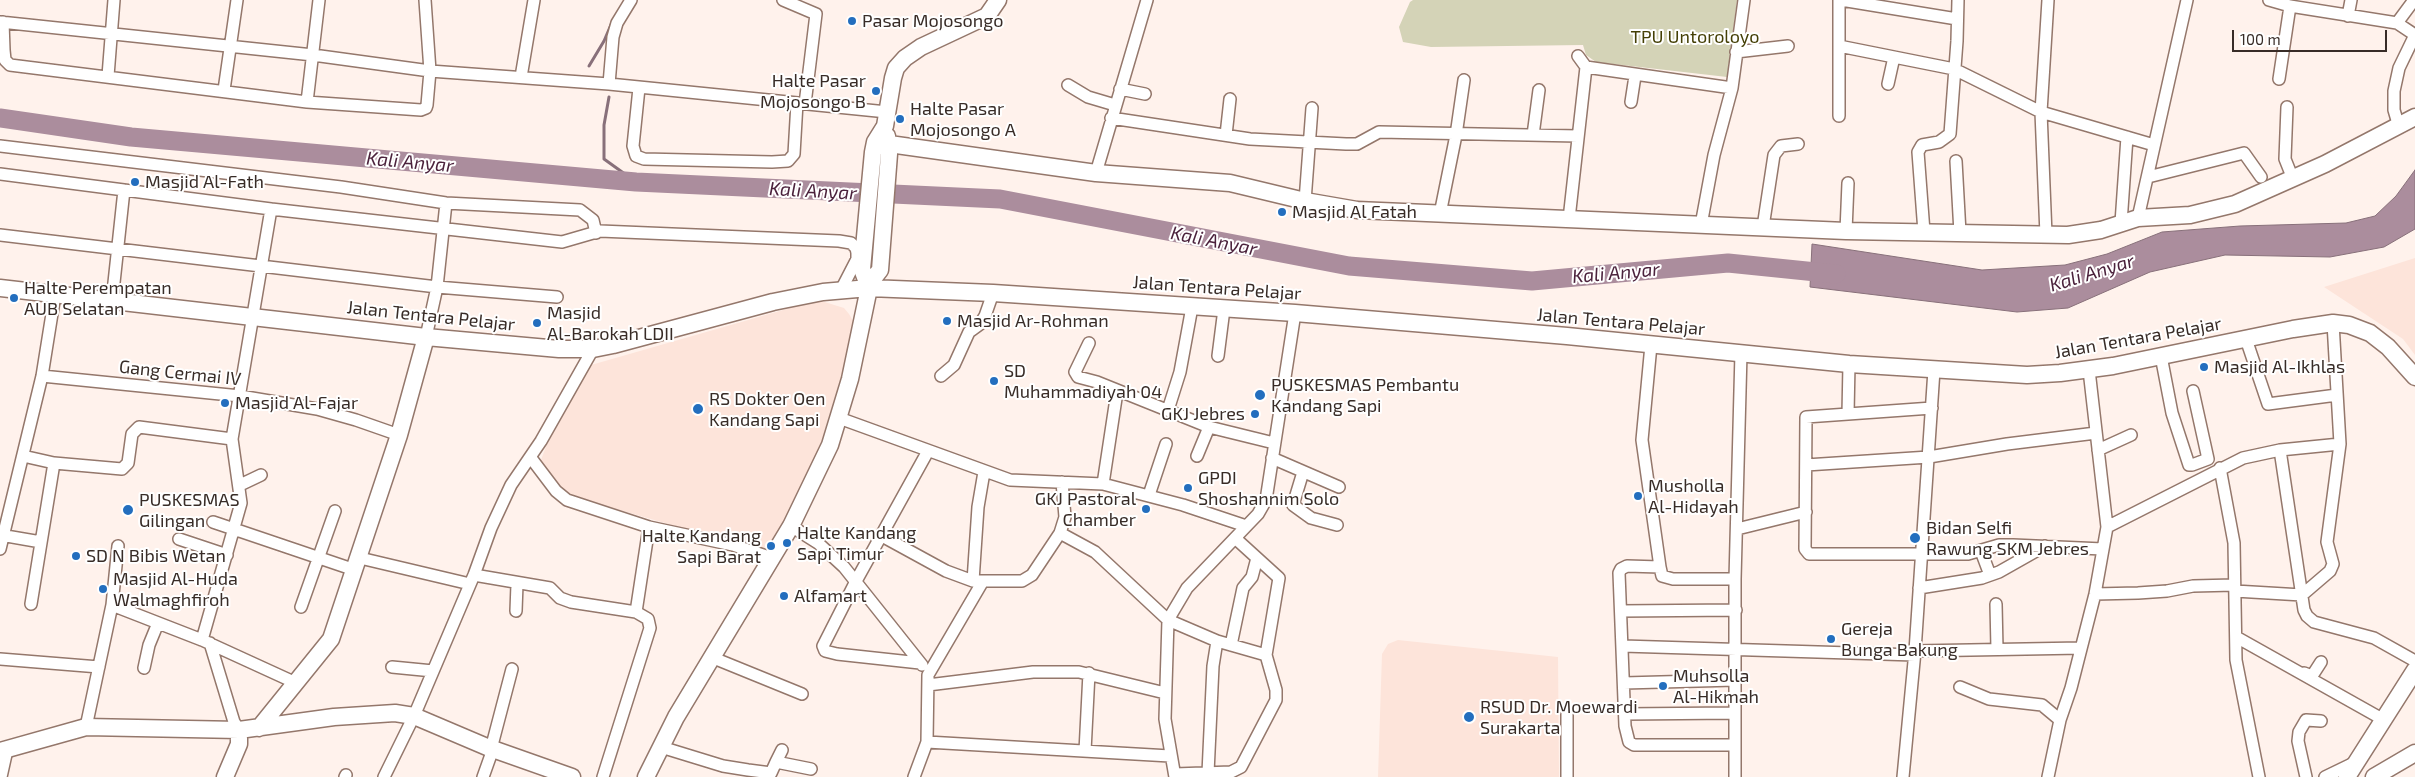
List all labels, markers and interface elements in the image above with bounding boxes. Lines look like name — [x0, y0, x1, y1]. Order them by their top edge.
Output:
place label: Pasar Mojosongo — [862, 10, 1003, 32]
marker: Pasar Mojosongo — [846, 15, 858, 27]
scale bar — [2235, 20, 2390, 52]
park label: TPU Untoroloyo — [1631, 26, 1759, 48]
text: 100 m — [2240, 30, 2281, 48]
place label: Halte Pasar Mojosongo B — [760, 70, 866, 112]
marker: Halte Pasar Mojosongo B — [870, 85, 882, 97]
place label: Halte Pasar Mojosongo A — [910, 98, 1016, 140]
marker: Halte Pasar Mojosongo A — [894, 113, 906, 125]
water label: Kali Anyar — [365, 147, 455, 177]
place label: Masjid Al-Fath — [145, 171, 264, 193]
marker: Masjid Al-Fath — [129, 176, 141, 188]
water label: Kali Anyar — [769, 177, 857, 205]
place label: Masjid Al Fatah — [1292, 201, 1417, 223]
marker: Masjid Al Fatah — [1276, 206, 1288, 218]
water label: Kali Anyar — [1169, 221, 1259, 261]
water label: Kali Anyar — [2047, 249, 2137, 297]
water label: Kali Anyar — [1571, 258, 1661, 288]
street label: Jalan Tentara Pelajar — [1132, 271, 1302, 305]
place label: Halte Perempatan AUB Selatan — [24, 277, 172, 320]
marker: Halte Perempatan AUB Selatan — [8, 292, 20, 304]
street label: Jalan Tentara Pelajar — [346, 296, 516, 336]
place label: Masjid Al-Barokah LDII — [547, 302, 674, 344]
street label: Jalan Tentara Pelajar — [1536, 304, 1706, 340]
place label: Masjid Ar-Rohman — [957, 310, 1109, 332]
street label: Jalan Tentara Pelajar — [2053, 313, 2223, 363]
marker: Masjid Ar-Rohman — [941, 315, 953, 327]
marker: Masjid Al-Barokah LDII — [531, 317, 543, 329]
street label: Gang Cermai IV — [118, 356, 242, 390]
place label: Masjid Al-Ikhlas — [2214, 356, 2345, 378]
place label: SD Muhammadiyah 04 — [1004, 360, 1162, 402]
marker: Masjid Al-Ikhlas — [2198, 361, 2210, 373]
place label: PUSKESMAS Pembantu Kandang Sapi — [1271, 374, 1459, 416]
marker: SD Muhammadiyah 04 — [988, 375, 1000, 387]
place label: RS Dokter Oen Kandang Sapi — [709, 388, 825, 430]
marker: PUSKESMAS Pembantu Kandang Sapi — [1253, 388, 1267, 402]
place label: Masjid Al-Fajar — [235, 392, 358, 414]
marker: Masjid Al-Fajar — [219, 397, 231, 409]
marker: RS Dokter Oen Kandang Sapi — [691, 402, 705, 416]
place label: GKJ Jebres — [1161, 403, 1245, 425]
marker: GKJ Jebres — [1249, 408, 1261, 420]
place label: GPDI Shoshannim Solo — [1198, 467, 1339, 509]
place label: Musholla Al-Hidayah — [1648, 475, 1739, 518]
marker: GPDI Shoshannim Solo — [1182, 482, 1194, 494]
place label: GKJ Pastoral Chamber — [1035, 488, 1136, 530]
place label: PUSKESMAS Gilingan — [139, 489, 239, 532]
marker: Musholla Al-Hidayah — [1632, 490, 1644, 502]
marker: PUSKESMAS Gilingan — [121, 503, 135, 517]
marker: GKJ Pastoral Chamber — [1140, 503, 1152, 515]
place label: Bidan Selfi Rawung SKM Jebres — [1926, 517, 2089, 560]
place label: Halte Kandang Sapi Timur — [797, 522, 916, 564]
place label: Halte Kandang Sapi Barat — [642, 525, 761, 568]
marker: Bidan Selfi Rawung SKM Jebres — [1908, 531, 1922, 545]
marker: Halte Kandang Sapi Timur — [781, 537, 793, 549]
marker: Halte Kandang Sapi Barat — [765, 540, 777, 552]
place label: SD N Bibis Wetan — [86, 545, 226, 567]
marker: SD N Bibis Wetan — [70, 550, 82, 562]
place label: Masjid Al-Huda Walmaghfiroh — [113, 568, 238, 610]
marker: Masjid Al-Huda Walmaghfiroh — [97, 583, 109, 595]
place label: Alfamart — [794, 585, 867, 607]
marker: Alfamart — [778, 590, 790, 602]
place label: Gereja Bunga Bakung — [1841, 618, 1958, 660]
marker: Gereja Bunga Bakung — [1825, 633, 1837, 645]
place label: Muhsolla Al-Hikmah — [1673, 665, 1759, 708]
marker: Muhsolla Al-Hikmah — [1657, 680, 1669, 692]
place label: RSUD Dr. Moewardi Surakarta — [1480, 696, 1638, 739]
marker: RSUD Dr. Moewardi Surakarta — [1462, 710, 1476, 724]

